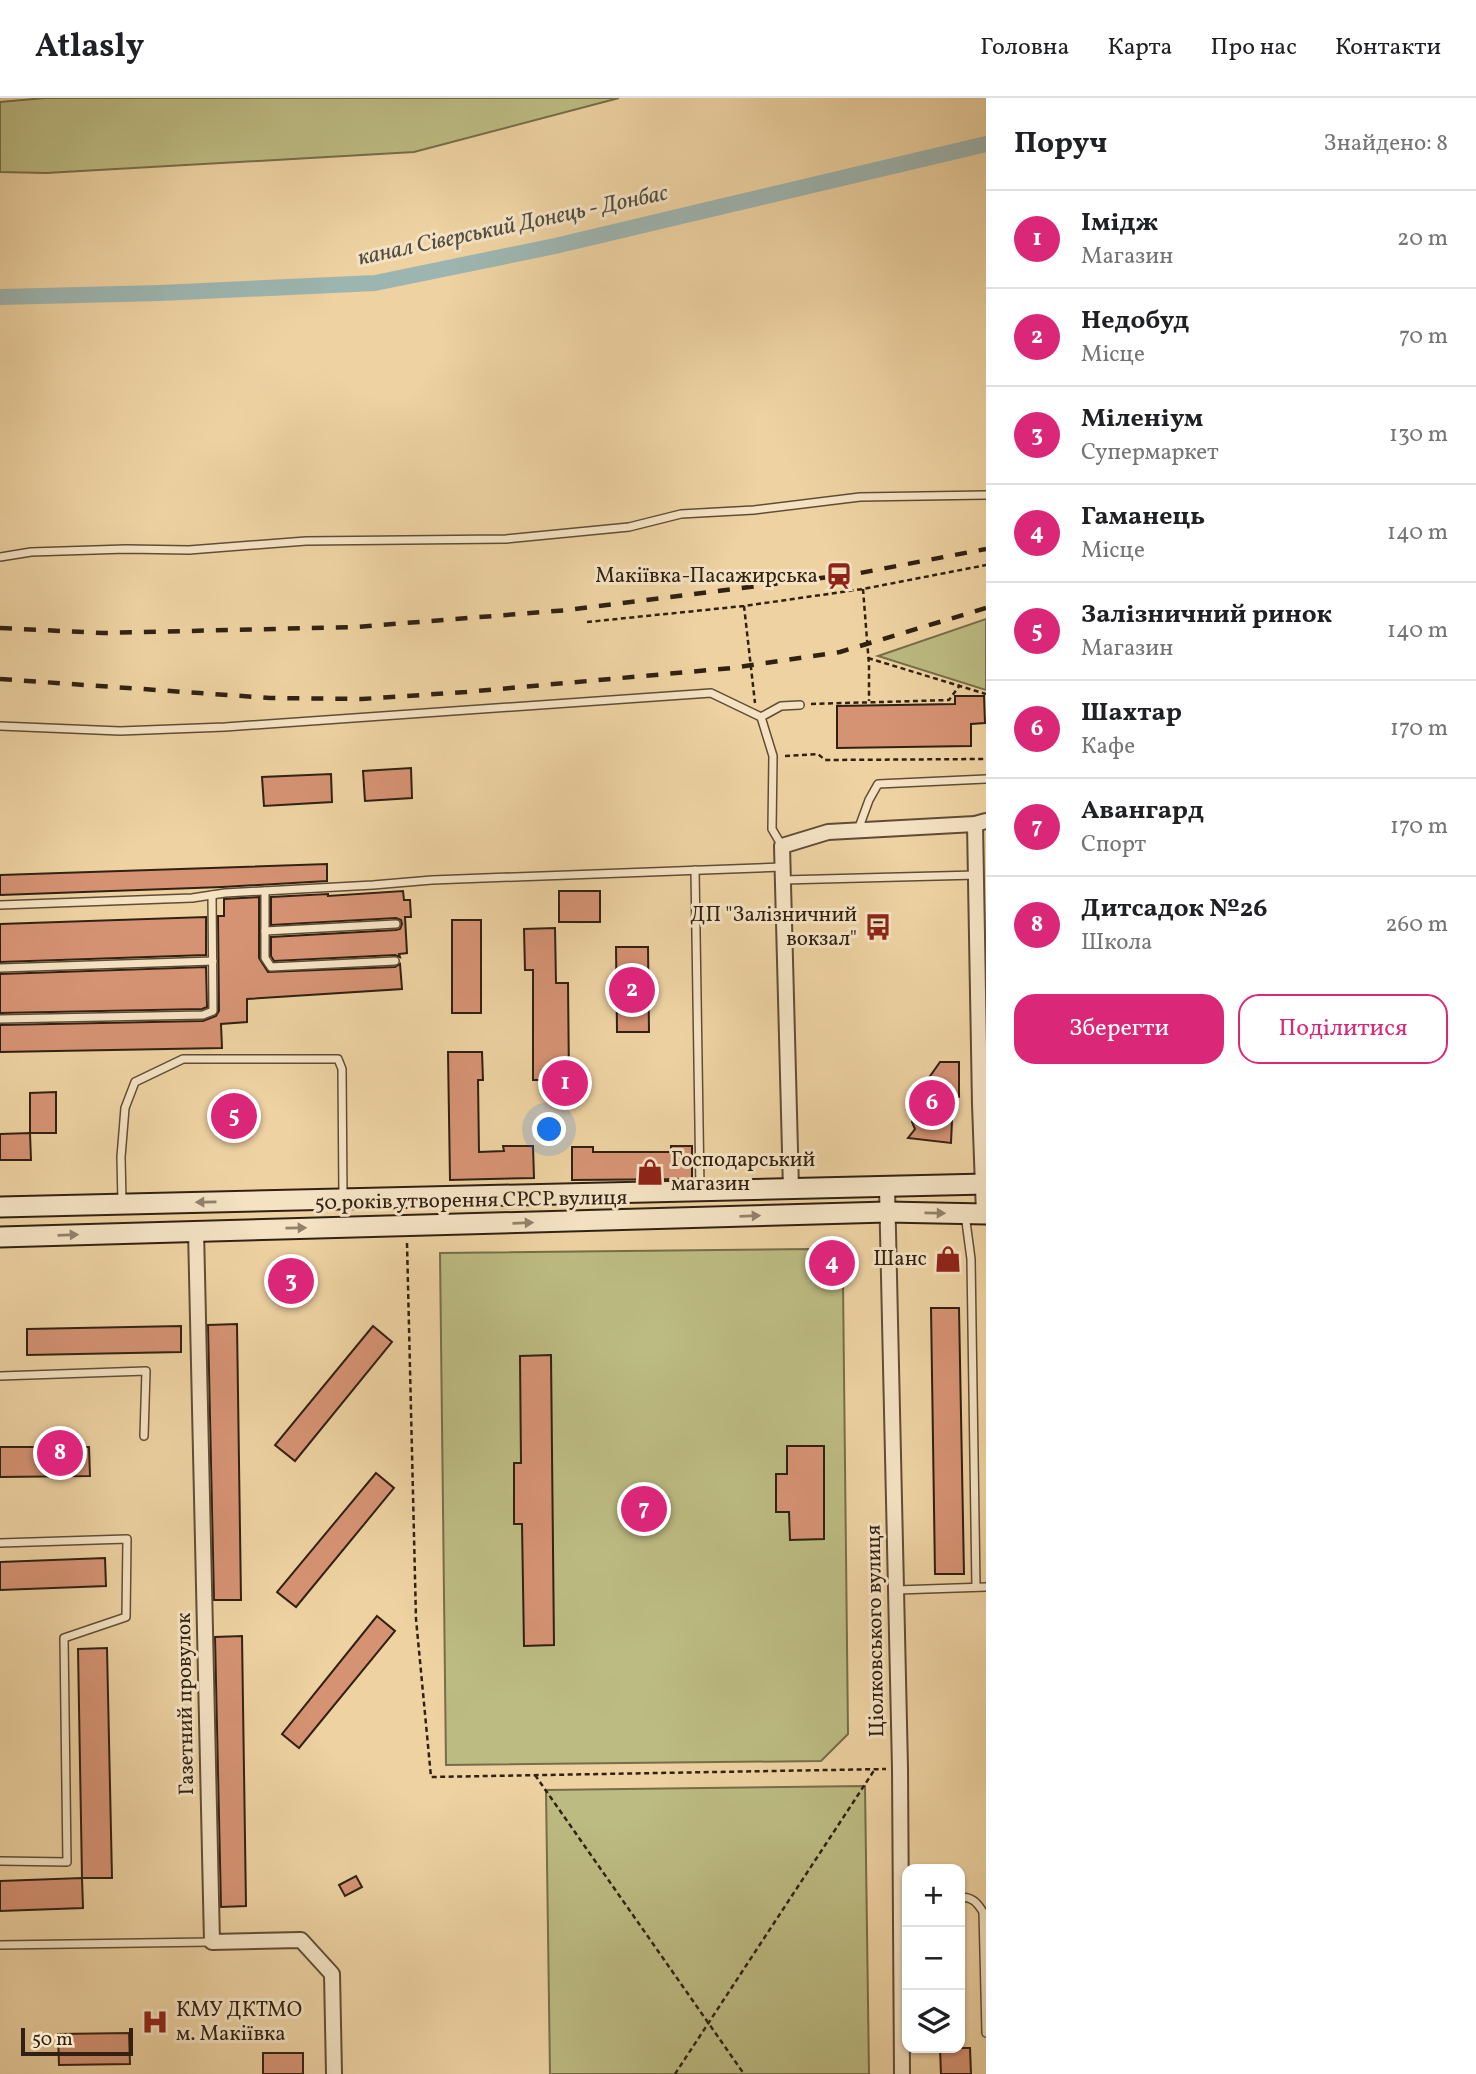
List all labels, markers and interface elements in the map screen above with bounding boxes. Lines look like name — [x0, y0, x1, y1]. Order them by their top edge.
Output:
text: Atlasly — [35, 25, 144, 71]
text: Головна — [980, 31, 1069, 65]
text: Карта — [1107, 31, 1173, 65]
text: Про нас — [1211, 31, 1297, 65]
text: Контакти — [1335, 31, 1441, 65]
text: Поруч — [1014, 123, 1107, 165]
text: Знайдено: 8 — [1324, 128, 1448, 160]
water label: канал Сіверський Донець - Донбас — [355, 177, 672, 275]
text: Імідж — [1081, 205, 1158, 241]
text: 1 — [1032, 223, 1042, 255]
text: 20 m — [1397, 223, 1448, 255]
text: Магазин — [1081, 241, 1173, 273]
text: Недобуд — [1081, 303, 1189, 339]
text: 2 — [1031, 321, 1043, 353]
text: 70 m — [1399, 321, 1448, 353]
text: Місце — [1081, 339, 1145, 371]
text: Міленіум — [1081, 401, 1203, 437]
text: 3 — [1031, 419, 1043, 451]
text: 130 m — [1389, 419, 1448, 451]
text: Супермаркет — [1081, 437, 1219, 469]
text: Гаманець — [1081, 499, 1205, 535]
text: 4 — [1030, 517, 1044, 549]
text: 140 m — [1387, 517, 1448, 549]
text: Місце — [1081, 535, 1145, 567]
station icon: Макіївка-Пасажирська — [824, 561, 854, 591]
place label: Макіївка-Пасажирська — [595, 562, 818, 591]
text: Залізничний ринок — [1081, 597, 1332, 633]
text: 5 — [1031, 615, 1043, 647]
text: 140 m — [1387, 615, 1448, 647]
text: Магазин — [1081, 633, 1173, 665]
text: Шахтар — [1081, 695, 1182, 731]
text: 6 — [1031, 713, 1043, 745]
text: 170 m — [1390, 713, 1448, 745]
text: Кафе — [1081, 731, 1135, 763]
text: Авангард — [1081, 793, 1204, 829]
text: 7 — [1032, 811, 1043, 843]
text: 170 m — [1390, 811, 1448, 843]
text: Спорт — [1081, 829, 1146, 861]
text: Дитсадок №26 — [1081, 891, 1268, 927]
place label: ДП "Залізничний вокзал" — [690, 901, 857, 954]
text: 8 — [1031, 909, 1043, 941]
text: 260 m — [1385, 909, 1448, 941]
bus stop icon: ДП "Залізничний вокзал" — [863, 912, 893, 942]
text: Школа — [1081, 927, 1152, 959]
pin: 2 — [609, 964, 655, 1016]
button: Зберегти — [1014, 994, 1224, 1064]
button: Поділитися — [1238, 994, 1448, 1064]
pin: 1 — [542, 1057, 588, 1109]
pin: 6 — [909, 1077, 955, 1129]
pin: 5 — [211, 1090, 257, 1142]
your location — [532, 1112, 566, 1146]
place label: Господарський магазин — [671, 1146, 816, 1199]
shop icon: Господарський магазин — [635, 1157, 665, 1187]
street label: 50 років утворення СРСР вулиця — [314, 1184, 628, 1218]
one-way arrow — [195, 1196, 217, 1208]
one-way arrow — [925, 1207, 947, 1219]
one-way arrow — [740, 1210, 762, 1222]
one-way arrow — [512, 1217, 534, 1228]
one-way arrow — [285, 1222, 307, 1234]
one-way arrow — [57, 1229, 79, 1240]
pin: 4 — [809, 1237, 855, 1289]
shop icon: Шанс — [933, 1244, 963, 1274]
place label: Шанс — [873, 1245, 927, 1274]
pin: 3 — [268, 1255, 314, 1307]
pin: 8 — [37, 1427, 83, 1479]
pin: 7 — [621, 1483, 667, 1535]
street label: Ціолковського вулиця — [860, 1524, 892, 1738]
street label: Газетний провулок — [170, 1612, 202, 1796]
map controls — [902, 1864, 965, 2053]
button: + — [902, 1864, 965, 1927]
button: − — [902, 1927, 965, 1990]
button: layers — [902, 1990, 965, 2053]
place label: КМУ ДКТМО м. Макіївка — [176, 1996, 302, 2049]
hospital icon: КМУ ДКТМО м. Макіївка — [140, 2007, 170, 2037]
scale bar — [21, 2025, 133, 2057]
text: 50 m — [32, 2027, 73, 2053]

